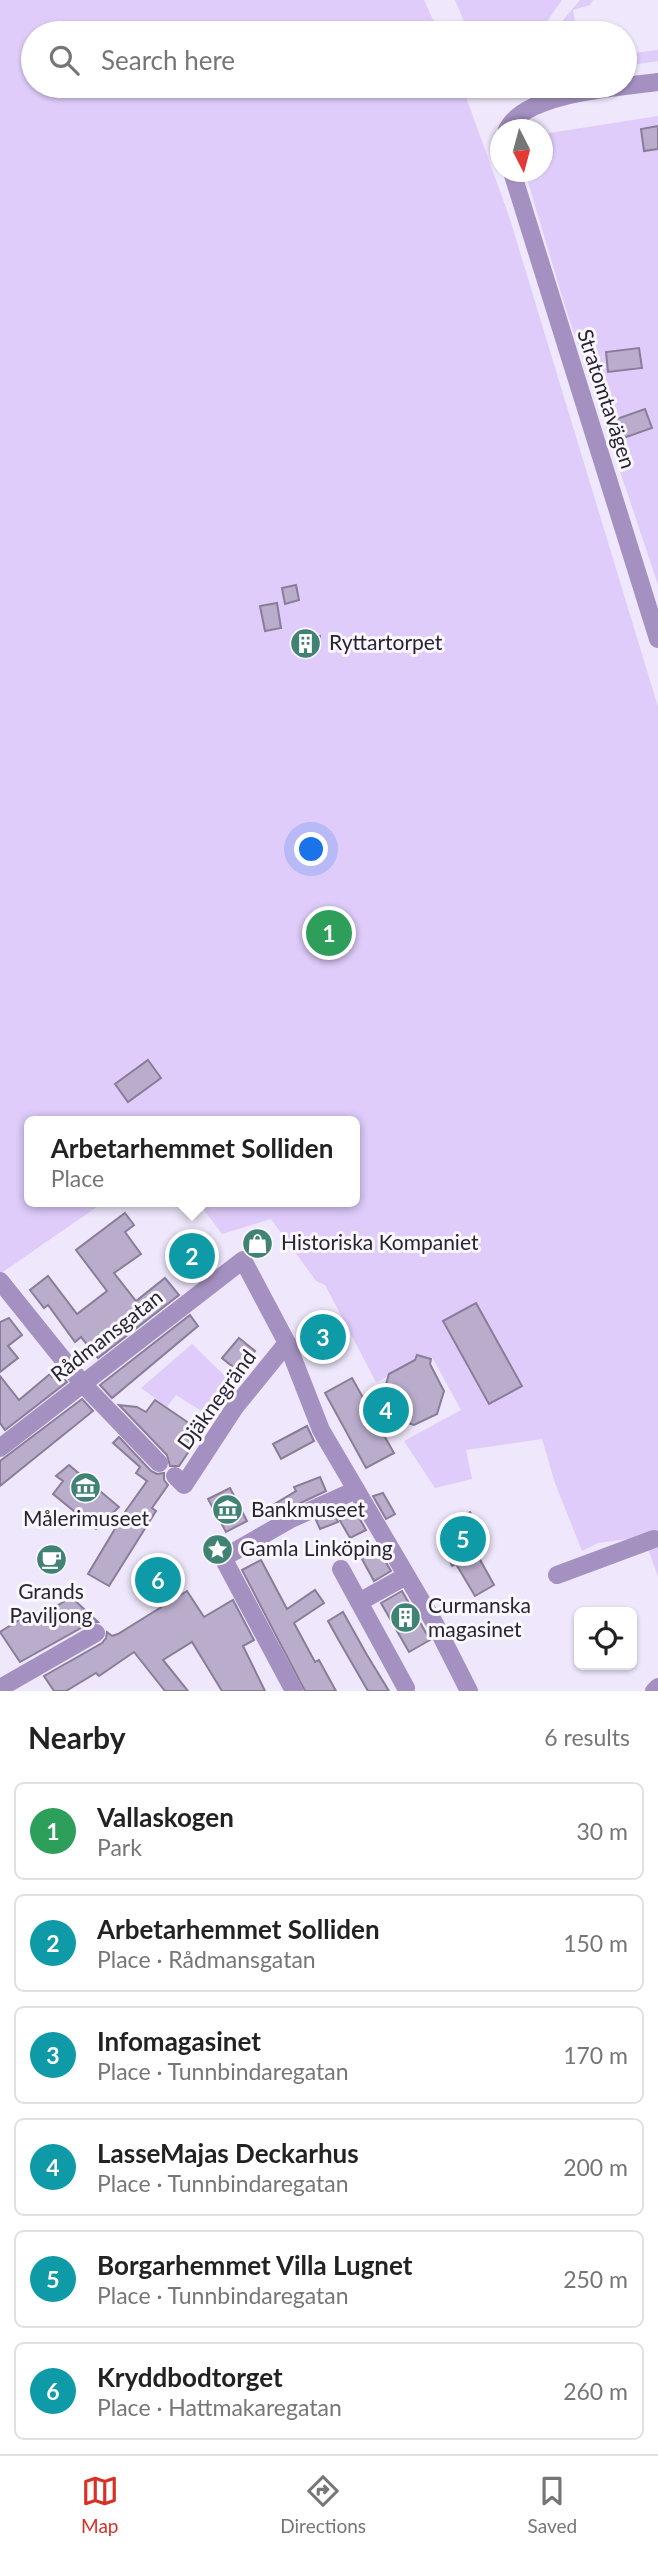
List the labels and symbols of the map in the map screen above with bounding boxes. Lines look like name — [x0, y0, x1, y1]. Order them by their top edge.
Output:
north arrow — [490, 119, 553, 182]
street label: Stratomtavägen — [573, 326, 642, 471]
building icon: Ryttartorpet — [289, 626, 323, 660]
place label: Ryttartorpet — [329, 629, 443, 654]
your location — [294, 832, 328, 866]
pin: 1 — [306, 907, 352, 959]
shop icon: Historiska Kompaniet — [241, 1226, 275, 1260]
place label: Historiska Kompaniet — [281, 1229, 479, 1254]
pin: 2 — [169, 1230, 215, 1282]
street label: Rådmansgatan — [45, 1284, 167, 1386]
pin: 3 — [300, 1311, 346, 1363]
street label: Djäknegränd — [171, 1344, 260, 1454]
pin: 4 — [363, 1384, 409, 1436]
museum icon: Målerimuseet — [69, 1470, 103, 1504]
museum icon: Bankmuseet — [211, 1493, 245, 1527]
place label: Bankmuseet — [251, 1496, 365, 1521]
place label: Målerimuseet — [23, 1505, 149, 1530]
pin: 5 — [440, 1513, 486, 1565]
place icon: Gamla Linköping — [200, 1532, 234, 1566]
place label: Gamla Linköping — [240, 1535, 393, 1560]
cafe icon: Grands Paviljong — [34, 1543, 68, 1577]
pin: 6 — [135, 1554, 181, 1606]
place label: Grands Paviljong — [10, 1578, 93, 1627]
place label: Curmanska magasinet — [428, 1592, 531, 1641]
building icon: Curmanska magasinet — [388, 1601, 422, 1635]

